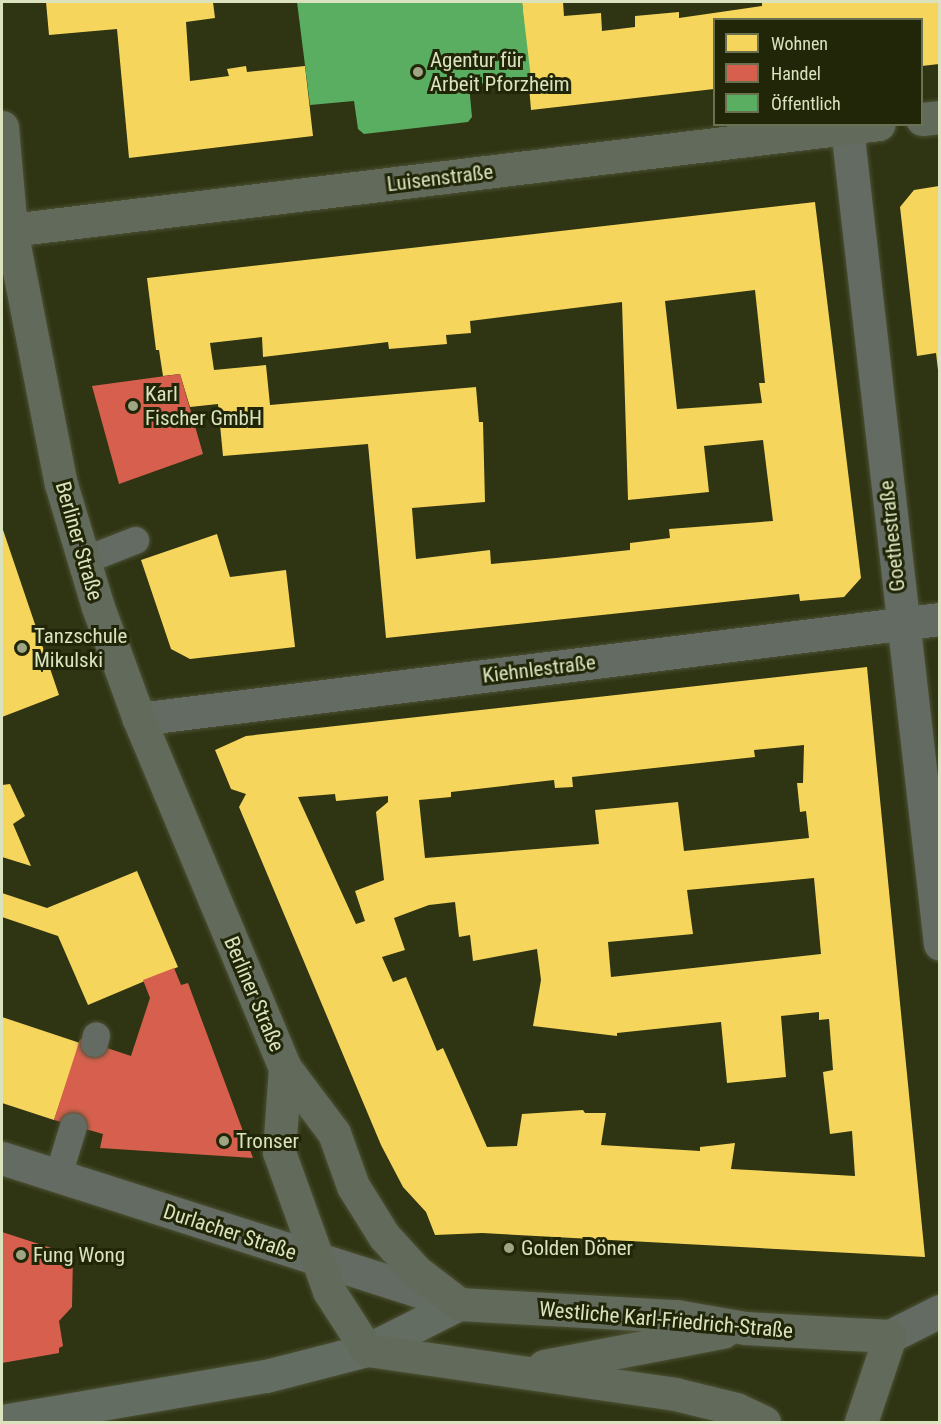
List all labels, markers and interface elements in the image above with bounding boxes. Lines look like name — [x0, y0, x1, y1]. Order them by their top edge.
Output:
legend — [713, 18, 923, 126]
text: Wohnen — [771, 33, 828, 54]
place label: Agentur für Arbeit Pforzheim — [430, 47, 570, 97]
text: Handel — [771, 63, 821, 84]
marker: Agentur für Arbeit Pforzheim — [411, 65, 425, 79]
text: Öffentlich — [771, 93, 841, 114]
street label: Luisenstraße — [385, 159, 495, 197]
place label: Karl Fischer GmbH — [145, 381, 262, 431]
marker: Karl Fischer GmbH — [126, 399, 140, 413]
street label: Berliner Straße — [50, 479, 108, 603]
street label: Goethestraße — [874, 479, 910, 593]
place label: Tanzschule Mikulski — [34, 623, 127, 673]
marker: Tanzschule Mikulski — [15, 641, 29, 655]
street label: Kiehnlestraße — [481, 650, 597, 688]
street label: Berliner Straße — [218, 933, 290, 1055]
place label: Tronser — [236, 1128, 299, 1154]
marker: Tronser — [217, 1134, 231, 1148]
street label: Durlacher Straße — [160, 1199, 300, 1265]
place label: Golden Döner — [521, 1235, 633, 1261]
marker: Golden Döner — [502, 1241, 516, 1255]
place label: Fung Wong — [33, 1242, 125, 1268]
marker: Fung Wong — [14, 1248, 28, 1262]
street label: Westliche Karl-Friedrich-Straße — [538, 1296, 794, 1344]

